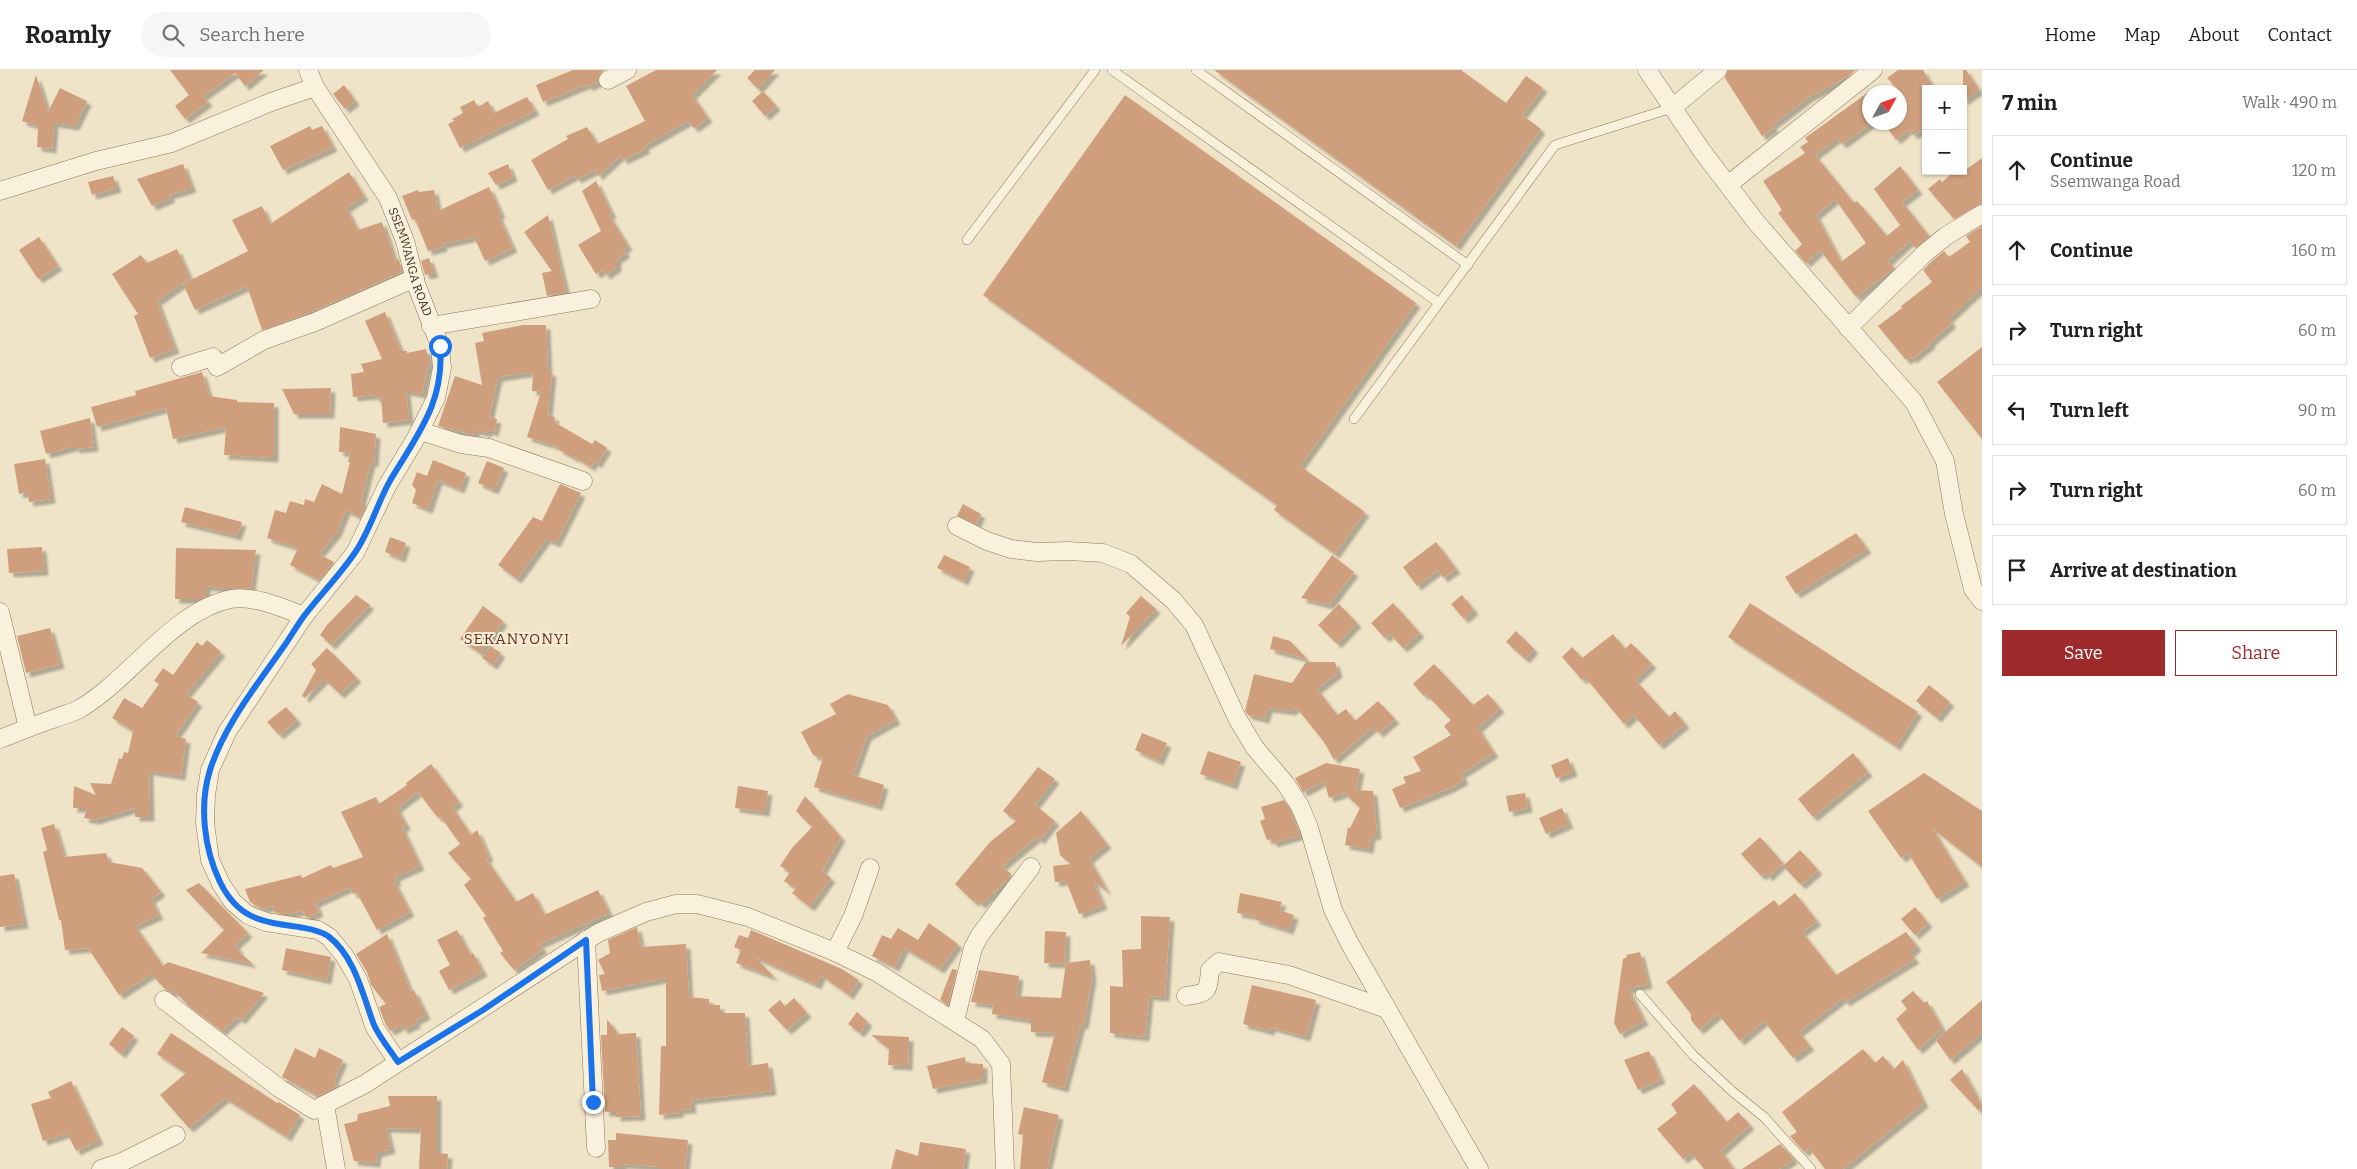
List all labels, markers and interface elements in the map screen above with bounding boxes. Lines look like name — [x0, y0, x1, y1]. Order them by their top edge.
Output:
search box — [141, 12, 491, 57]
text: Roamly — [25, 21, 111, 49]
icon: search — [159, 21, 187, 49]
text: Search here — [199, 23, 305, 46]
text: Home — [2045, 24, 2096, 46]
text: Map — [2124, 24, 2160, 46]
text: About — [2188, 24, 2239, 46]
text: Contact — [2267, 24, 2332, 46]
north arrow — [1862, 85, 1907, 130]
map controls — [1922, 85, 1967, 175]
button: + — [1922, 85, 1967, 130]
text: 7 min — [2002, 90, 2057, 116]
text: Walk · 490 m — [2242, 93, 2337, 112]
button: − — [1922, 130, 1967, 175]
text: Continue — [2050, 149, 2133, 172]
icon: ahead — [2003, 156, 2031, 184]
text: 120 m — [2292, 161, 2336, 180]
text: Ssemwanga Road — [2050, 172, 2181, 191]
street label: SSEMWANGA ROAD — [385, 206, 435, 318]
icon: ahead — [2003, 236, 2031, 264]
text: Continue — [2050, 239, 2133, 262]
text: 160 m — [2291, 241, 2336, 260]
icon: right — [2003, 316, 2031, 344]
text: Turn right — [2050, 319, 2143, 342]
text: 60 m — [2298, 321, 2336, 340]
route start — [429, 335, 452, 358]
icon: left — [2003, 396, 2031, 424]
text: Turn left — [2050, 399, 2129, 422]
text: 90 m — [2298, 401, 2336, 420]
icon: right — [2003, 476, 2031, 504]
text: Turn right — [2050, 479, 2143, 502]
text: 60 m — [2298, 481, 2336, 500]
icon: arrive — [2003, 556, 2031, 584]
text: Arrive at destination — [2050, 559, 2237, 582]
district label: SEKANYONYI — [464, 630, 570, 648]
button: Save — [2002, 630, 2165, 676]
button: Share — [2175, 630, 2337, 676]
route end — [582, 1091, 605, 1114]

